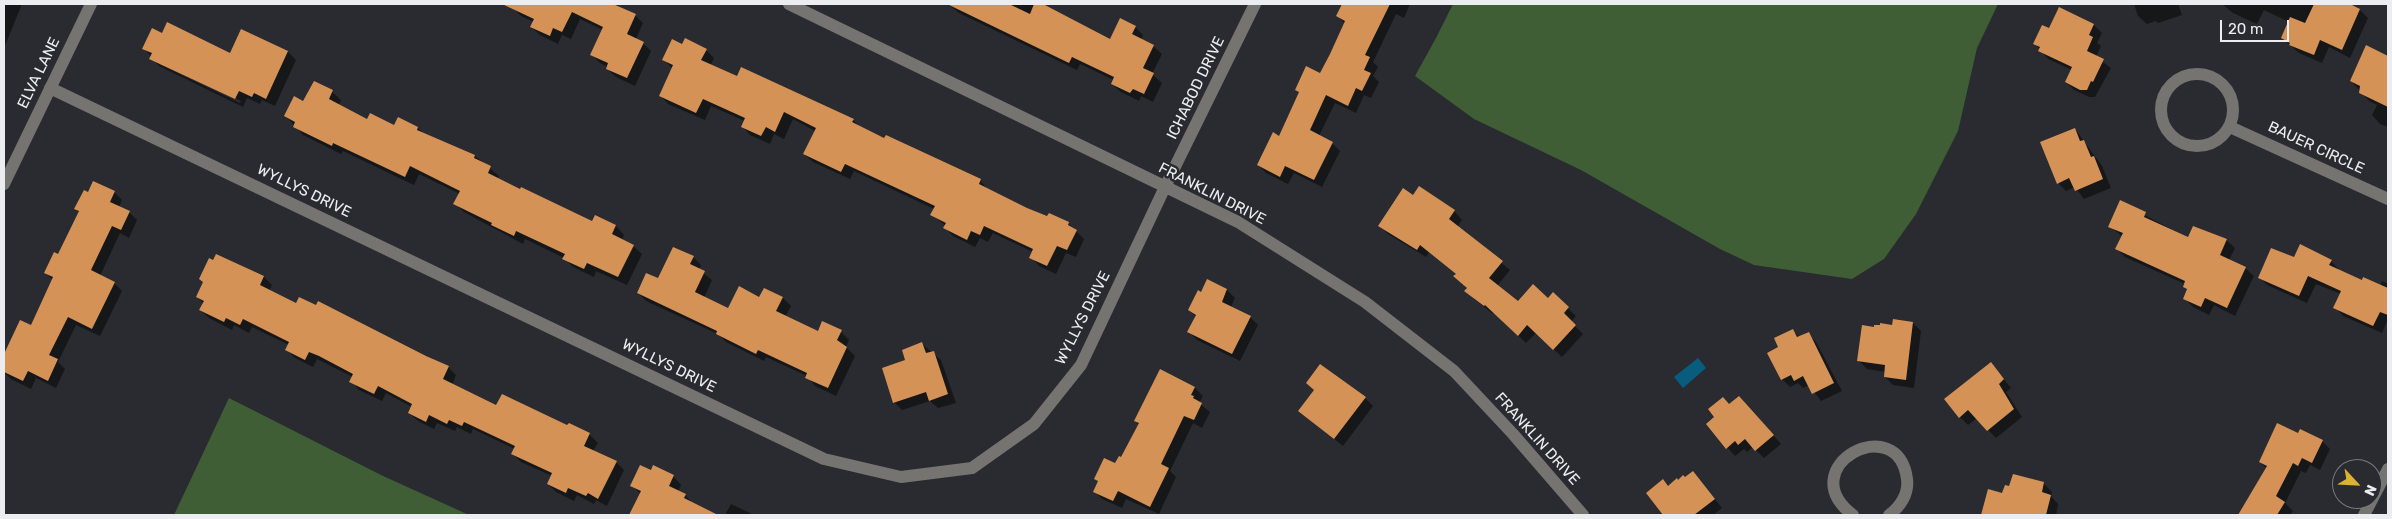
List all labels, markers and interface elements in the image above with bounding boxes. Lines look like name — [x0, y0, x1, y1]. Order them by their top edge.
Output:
scale bar — [2222, 10, 2291, 42]
text: 20 m — [2228, 20, 2263, 38]
street label: ELVA LANE — [14, 34, 64, 112]
street label: ICHABOD DRIVE — [1163, 34, 1229, 142]
street label: BAUER CIRCLE — [2265, 118, 2367, 178]
street label: FRANKLIN DRIVE — [1155, 159, 1269, 229]
street label: WYLLYS DRIVE — [254, 160, 354, 222]
street label: WYLLYS DRIVE — [1052, 268, 1114, 368]
street label: WYLLYS DRIVE — [619, 335, 719, 397]
street label: FRANKLIN DRIVE — [1491, 389, 1583, 489]
north arrow — [2332, 459, 2382, 509]
text: N — [2360, 482, 2380, 498]

